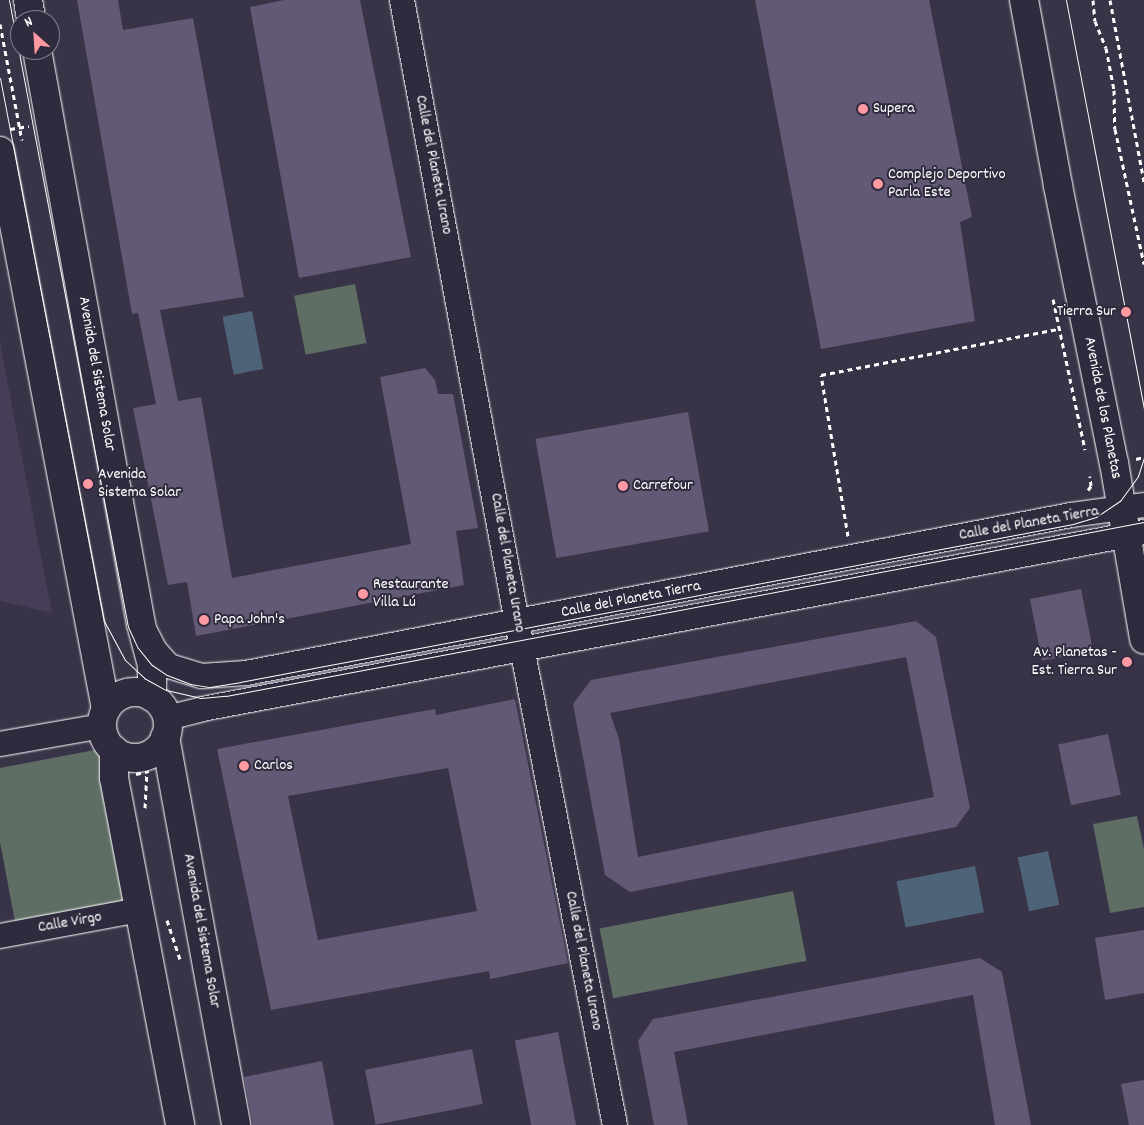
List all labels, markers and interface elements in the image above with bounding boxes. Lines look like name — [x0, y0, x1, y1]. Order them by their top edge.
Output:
north arrow — [10, 10, 60, 60]
text: N — [21, 12, 36, 33]
street label: Calle del Planeta Urano — [410, 94, 456, 236]
place label: Supera — [873, 99, 915, 119]
marker: Supera — [857, 103, 869, 115]
place label: Complejo Deportivo Parla Este — [888, 165, 1006, 203]
marker: Complejo Deportivo Parla Este — [872, 178, 884, 190]
street label: Avenida del Sistema Solar — [73, 295, 119, 453]
place label: Tierra Sur — [1057, 302, 1116, 322]
marker: Tierra Sur — [1120, 306, 1132, 318]
street label: Avenida de los Planetas — [1079, 335, 1125, 481]
place label: Avenida Sistema Solar — [98, 465, 181, 503]
place label: Carrefour — [633, 476, 693, 496]
marker: Avenida Sistema Solar — [82, 478, 94, 490]
marker: Carrefour — [617, 480, 629, 492]
street label: Calle del Planeta Urano — [485, 492, 529, 634]
street label: Calle del Planeta Tierra — [958, 502, 1100, 546]
place label: Restaurante Villa Lú — [373, 575, 449, 613]
street label: Calle del Planeta Tierra — [560, 577, 702, 623]
marker: Restaurante Villa Lú — [357, 588, 369, 600]
place label: Papa John's — [214, 610, 285, 630]
marker: Papa John's — [198, 614, 210, 626]
place label: Av. Planetas - Est. Tierra Sur — [1031, 643, 1117, 681]
marker: Av. Planetas - Est. Tierra Sur — [1121, 656, 1133, 668]
place label: Carlos — [254, 756, 293, 776]
marker: Carlos — [238, 760, 250, 772]
street label: Avenida del Sistema Solar — [178, 852, 224, 1010]
street label: Calle del Planeta Urano — [560, 890, 606, 1032]
street label: Calle Virgo — [37, 908, 103, 938]

